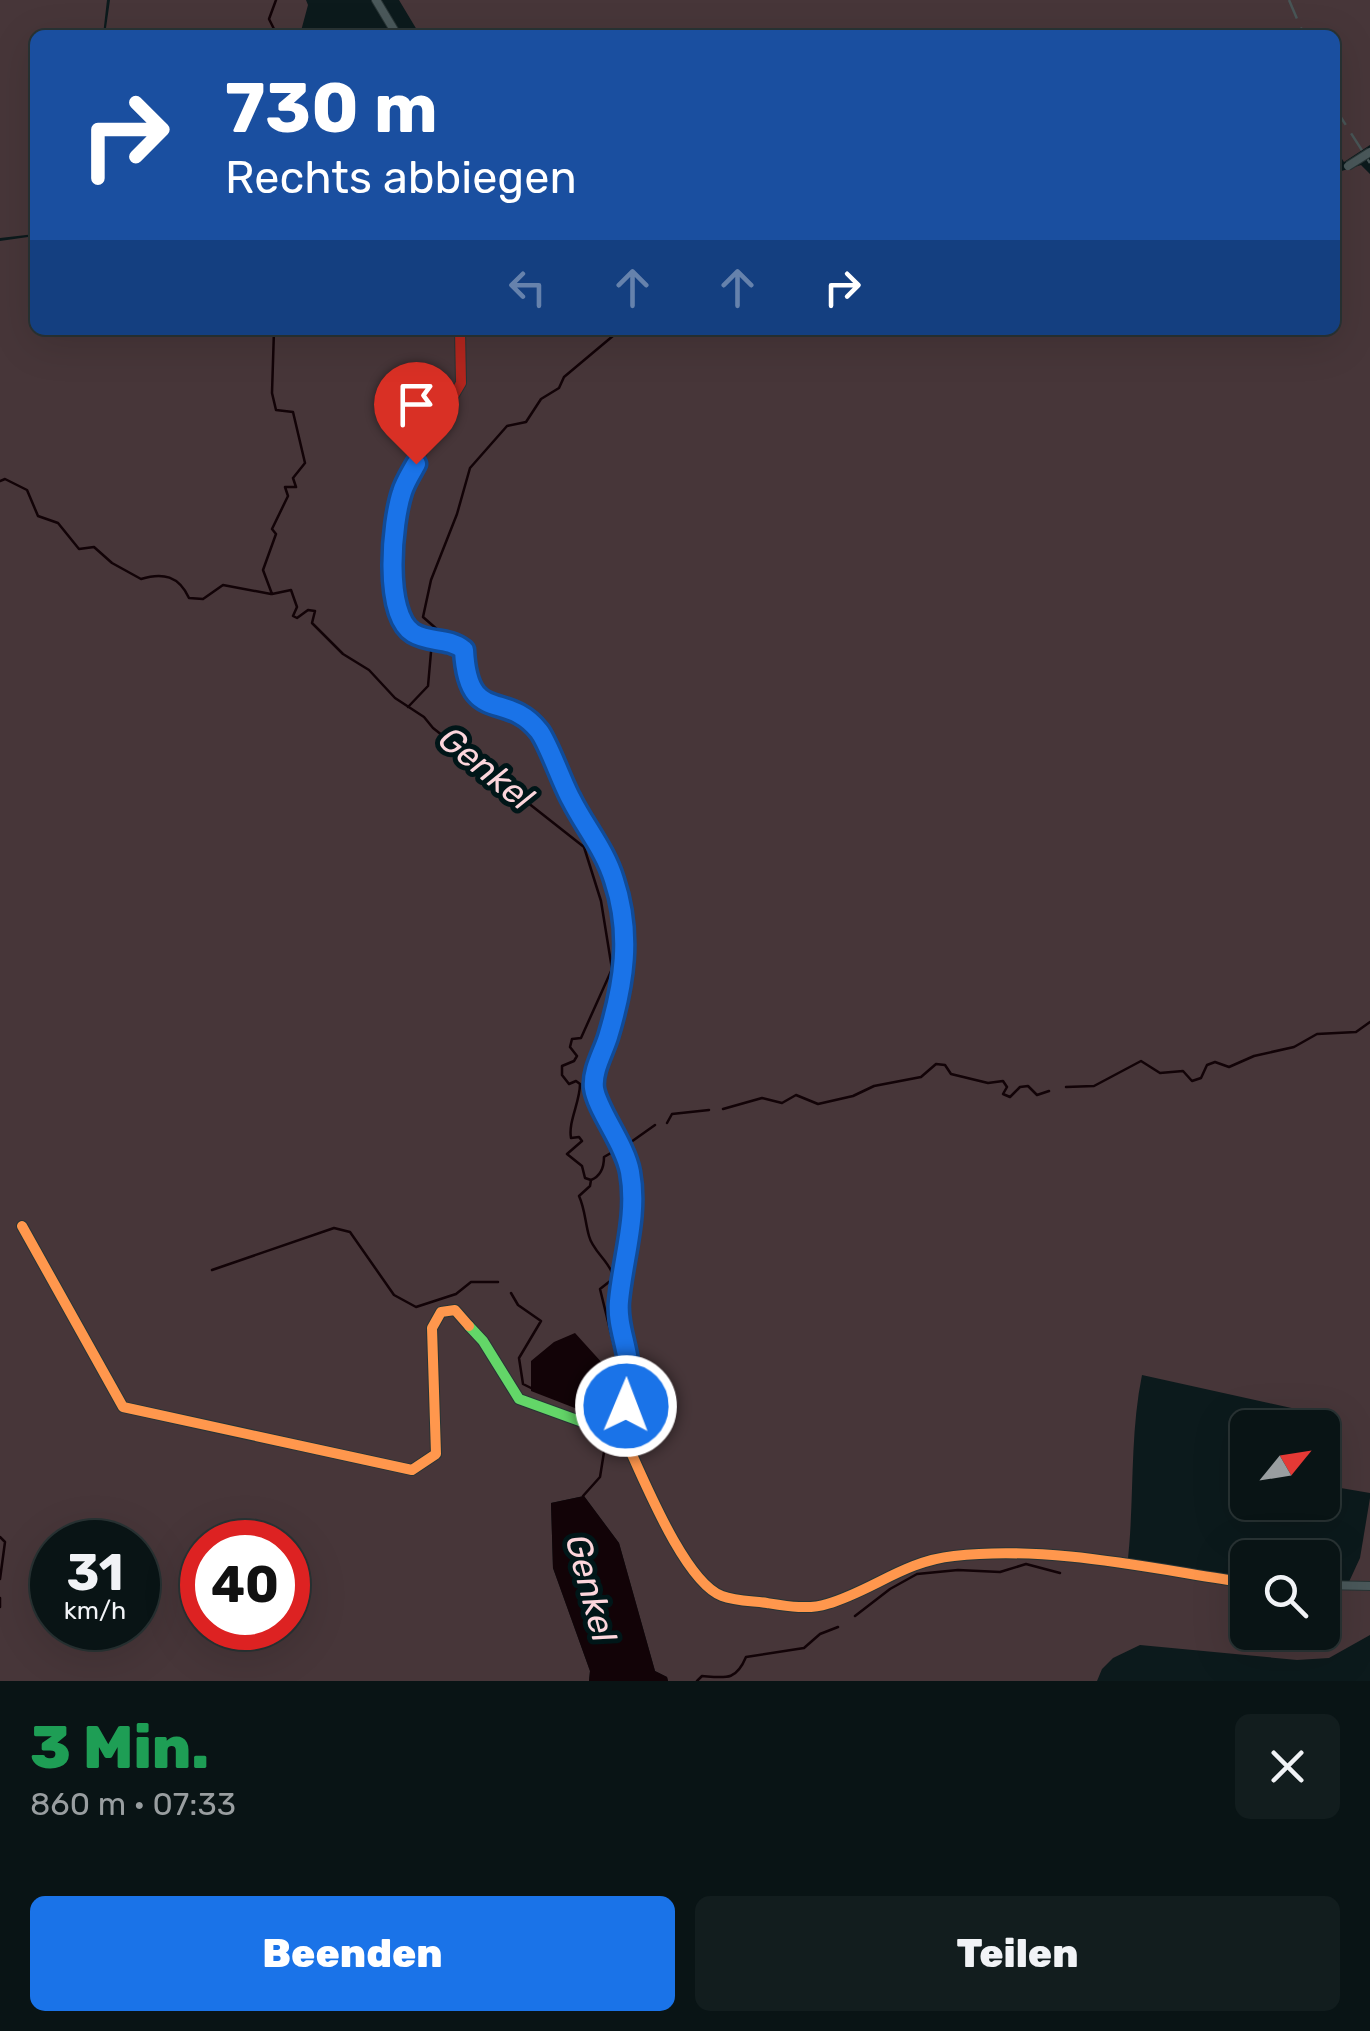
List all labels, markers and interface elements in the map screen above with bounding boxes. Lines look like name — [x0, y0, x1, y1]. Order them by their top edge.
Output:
text: 730 m — [225, 67, 438, 150]
icon: right — [60, 70, 190, 200]
text: Rechts abbiegen — [225, 151, 577, 204]
icon: left — [500, 260, 555, 315]
icon: ahead — [605, 260, 660, 315]
icon: ahead — [710, 260, 765, 315]
icon: right — [815, 260, 870, 315]
pin — [374, 362, 459, 465]
icon: arrive — [389, 377, 444, 432]
water label: Genkel — [430, 717, 542, 819]
position arrow — [574, 1354, 678, 1458]
north arrow — [1230, 1410, 1340, 1520]
map controls — [1230, 1410, 1340, 1650]
speed limit sign: 40 — [180, 1520, 310, 1650]
water label: Genkel — [557, 1530, 626, 1647]
button: search — [1230, 1540, 1340, 1650]
text: 31 — [66, 1543, 124, 1603]
text: km/h — [64, 1596, 126, 1625]
text: 3 Min. — [30, 1712, 209, 1783]
button: close — [1235, 1714, 1340, 1819]
text: 860 m · 07:33 — [30, 1785, 236, 1823]
button: Beenden — [30, 1896, 675, 2011]
button: Teilen — [695, 1896, 1340, 2011]

